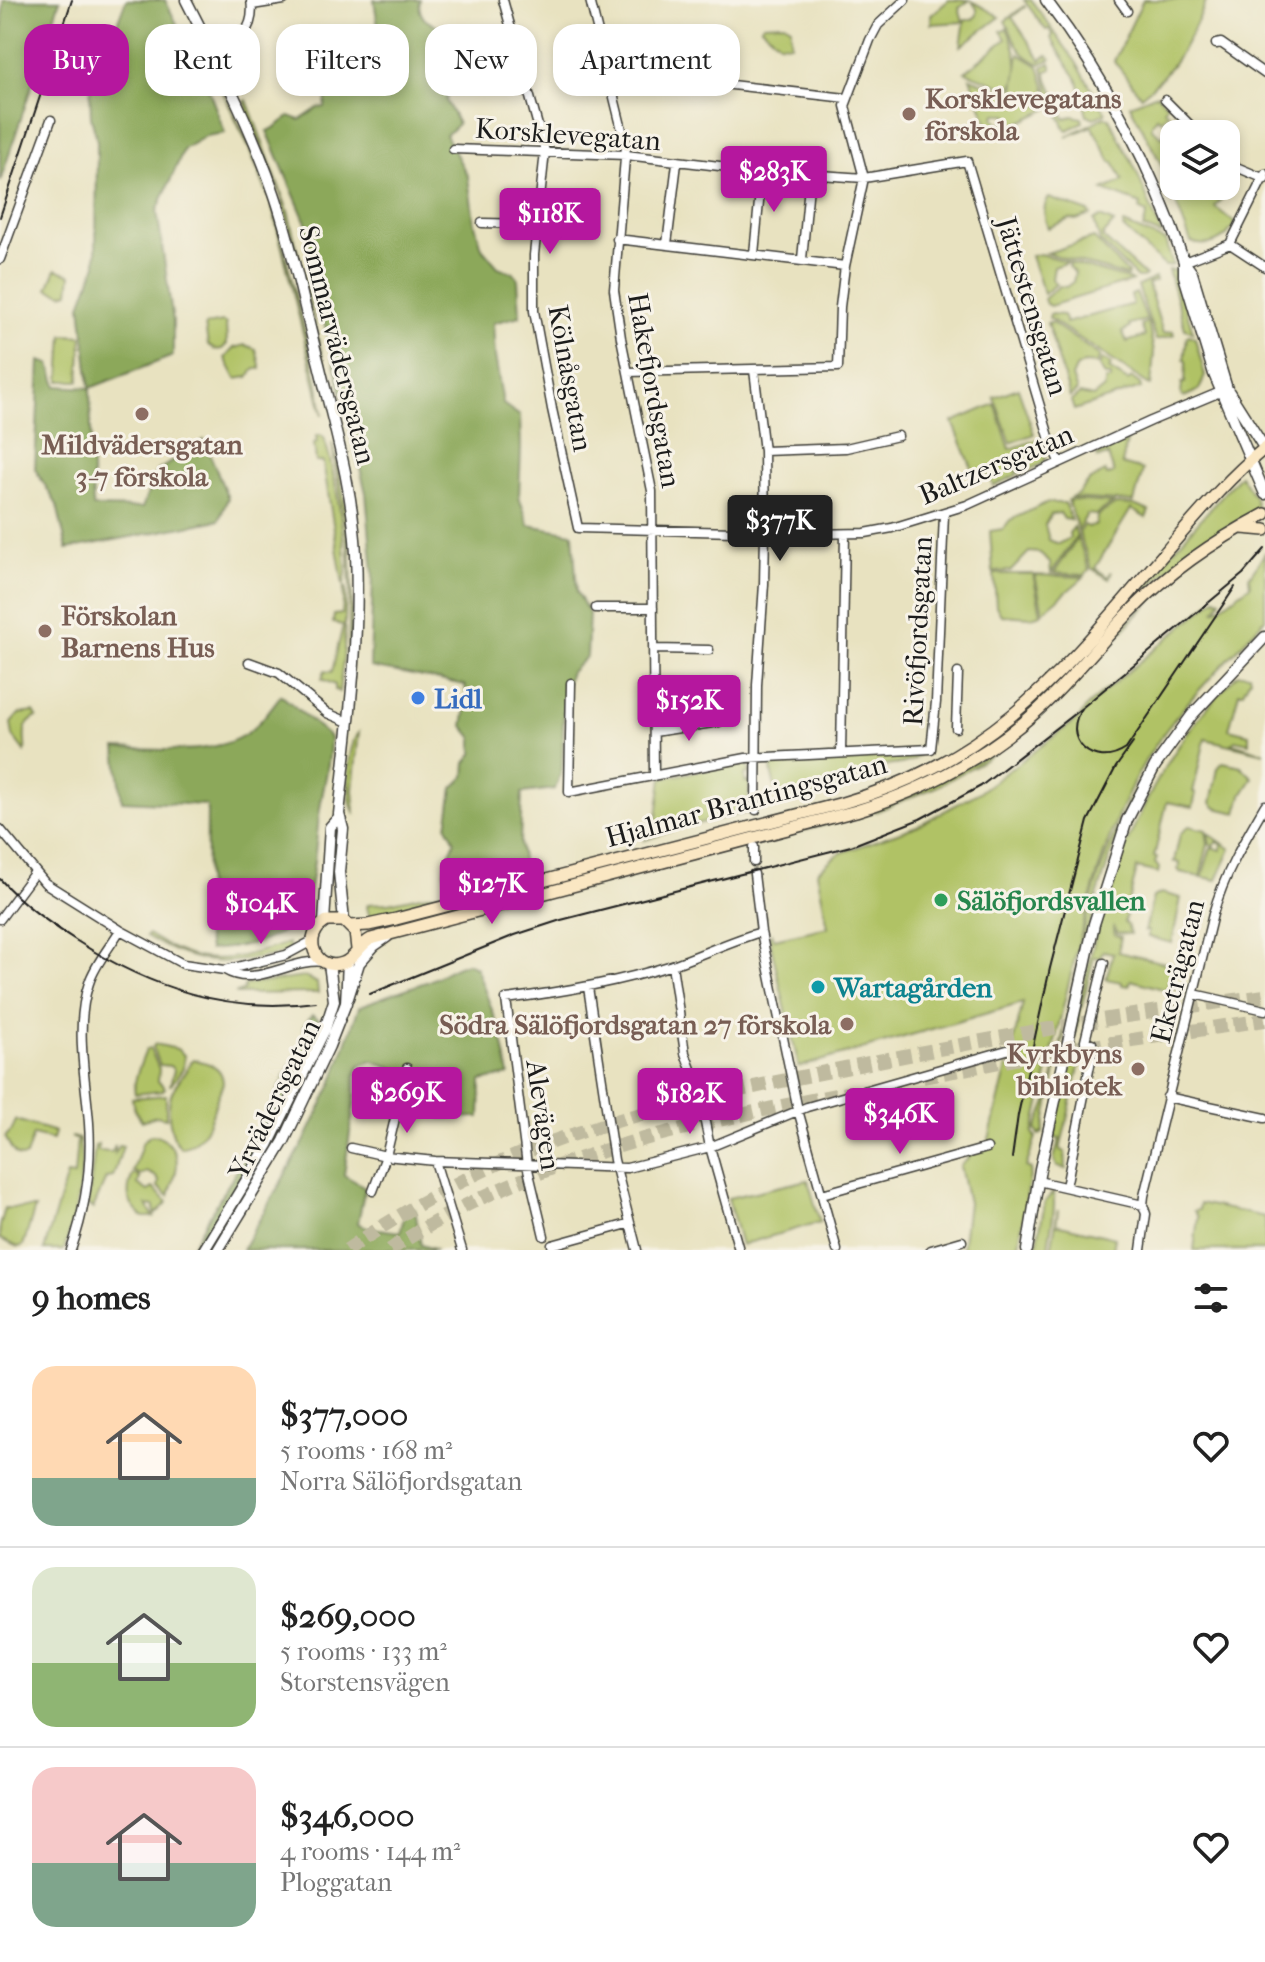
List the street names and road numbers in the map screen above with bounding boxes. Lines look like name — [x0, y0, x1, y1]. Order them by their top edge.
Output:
street label: Korsklevegatan — [474, 112, 662, 157]
street label: Jättestensgatan — [989, 211, 1075, 399]
street label: Sommarvädersgatan — [292, 222, 383, 468]
street label: Hakefjordsgatan — [621, 290, 688, 490]
street label: Kölnåsgatan — [541, 302, 600, 454]
street label: Baltzersgatan — [914, 417, 1078, 512]
street label: Rivöfjordsgatan — [896, 535, 939, 727]
street label: Hjalmar Brantingsgatan — [602, 747, 891, 854]
street label: Eketrägatan — [1144, 896, 1211, 1046]
street label: Yrvädersgatan — [221, 1014, 327, 1186]
street label: Alevägen — [519, 1057, 568, 1172]

